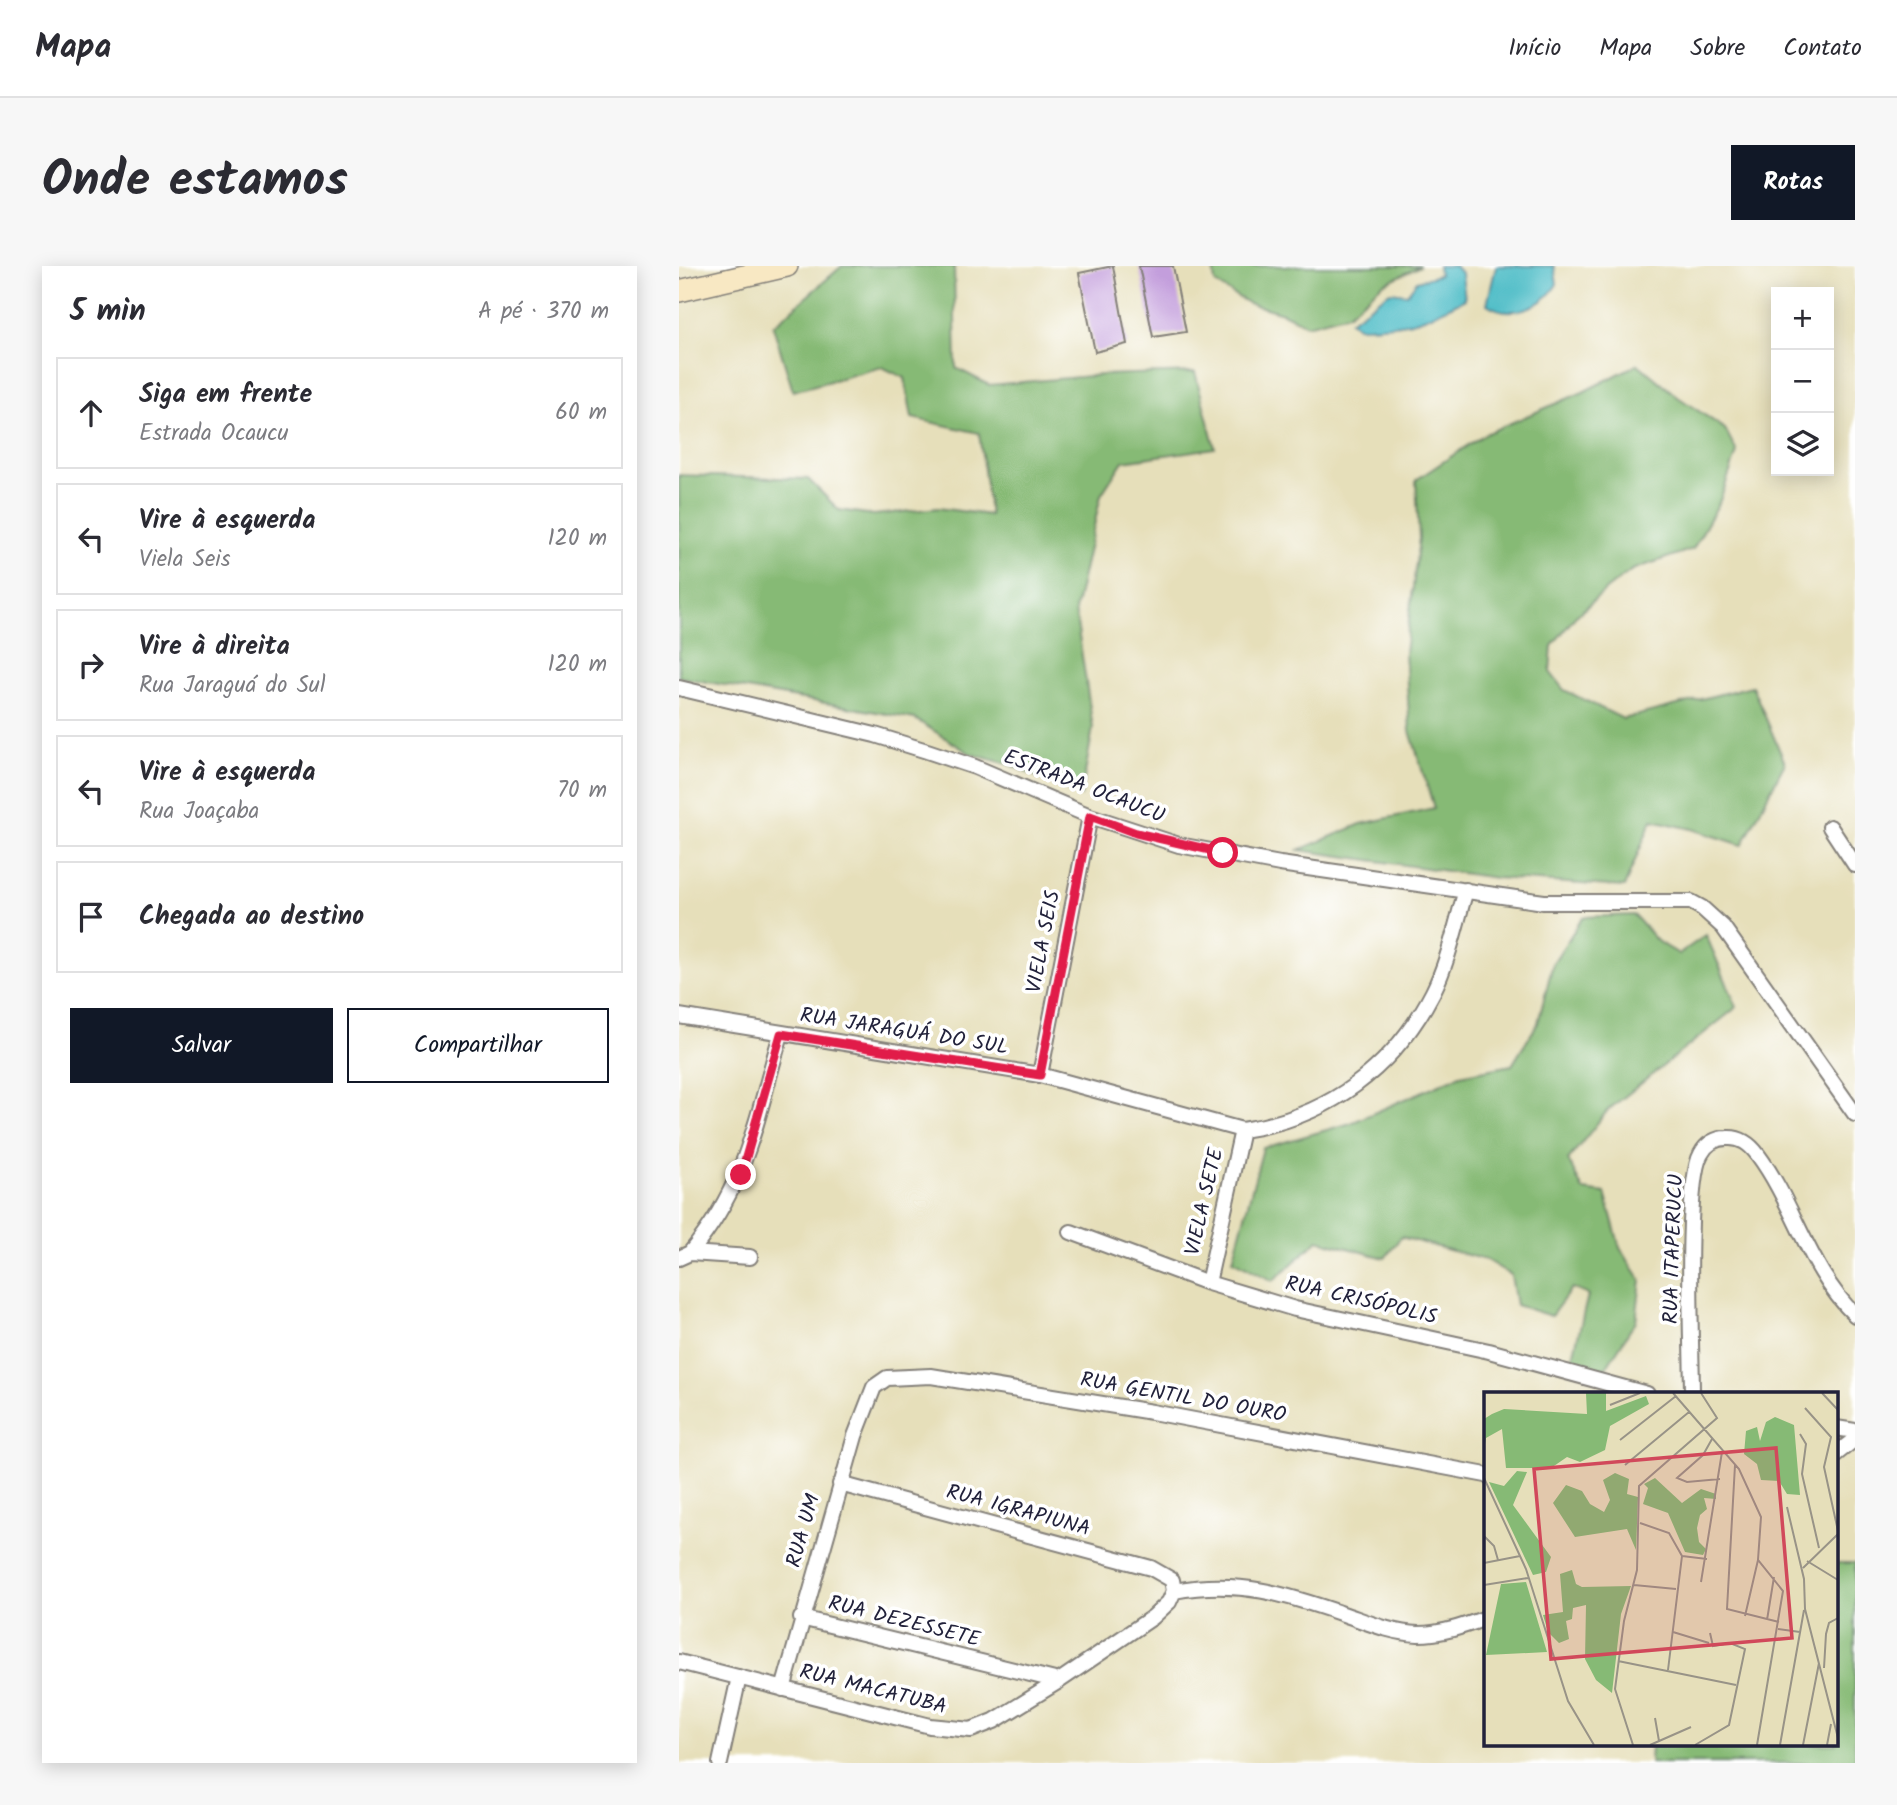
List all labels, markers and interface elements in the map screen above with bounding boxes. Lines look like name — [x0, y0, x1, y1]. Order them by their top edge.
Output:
text: Mapa — [35, 22, 111, 75]
text: Início — [1508, 29, 1561, 68]
text: Mapa — [1599, 29, 1652, 68]
text: Sobre — [1690, 29, 1745, 68]
text: Contato — [1783, 29, 1862, 68]
text: Onde estamos — [42, 143, 348, 221]
button: Rotas — [1731, 145, 1855, 220]
map controls — [1771, 287, 1834, 476]
button: + — [1771, 287, 1834, 350]
text: 5 min — [70, 288, 146, 336]
text: A pé · 370 m — [478, 294, 609, 330]
button: − — [1771, 350, 1834, 413]
text: Siga em frente — [139, 374, 312, 416]
icon: ahead — [72, 394, 110, 432]
text: 60 m — [555, 395, 607, 431]
button: layers — [1771, 413, 1834, 476]
text: Estrada Ocaucu — [139, 416, 289, 452]
text: Vire à esquerda — [139, 500, 316, 542]
icon: left — [72, 520, 110, 558]
text: 120 m — [547, 521, 607, 557]
text: Viela Seis — [139, 542, 231, 578]
text: Vire à direita — [139, 626, 290, 668]
icon: right — [72, 646, 110, 684]
text: 120 m — [547, 647, 607, 683]
text: Rua Jaraguá do Sul — [139, 668, 326, 704]
street label: ESTRADA OCAUCU — [999, 741, 1169, 833]
text: Vire à esquerda — [139, 752, 316, 794]
icon: left — [72, 772, 110, 810]
text: 70 m — [557, 773, 607, 809]
text: Rua Joaçaba — [139, 794, 259, 830]
route start — [1207, 837, 1238, 868]
street label: VIELA SEIS — [1018, 888, 1070, 996]
text: Chegada ao destino — [139, 896, 364, 938]
icon: arrive — [72, 898, 110, 936]
street label: RUA JARAGUÁ DO SUL — [798, 999, 1010, 1065]
button: Salvar — [70, 1008, 333, 1083]
button: Compartilhar — [347, 1008, 609, 1083]
street label: VIELA SETE — [1177, 1144, 1234, 1259]
route end — [725, 1159, 756, 1190]
street label: RUA ITAPERUCU — [1655, 1173, 1693, 1325]
street label: RUA CRISÓPOLIS — [1282, 1268, 1440, 1334]
street label: RUA GENTIL DO OURO — [1078, 1364, 1289, 1432]
inset map — [1484, 1392, 1837, 1745]
street label: RUA IGRAPIUNA — [942, 1476, 1094, 1546]
street label: RUA UM — [778, 1490, 830, 1572]
street label: RUA DEZESSETE — [825, 1587, 984, 1657]
street label: RUA MACATUBA — [796, 1656, 950, 1724]

